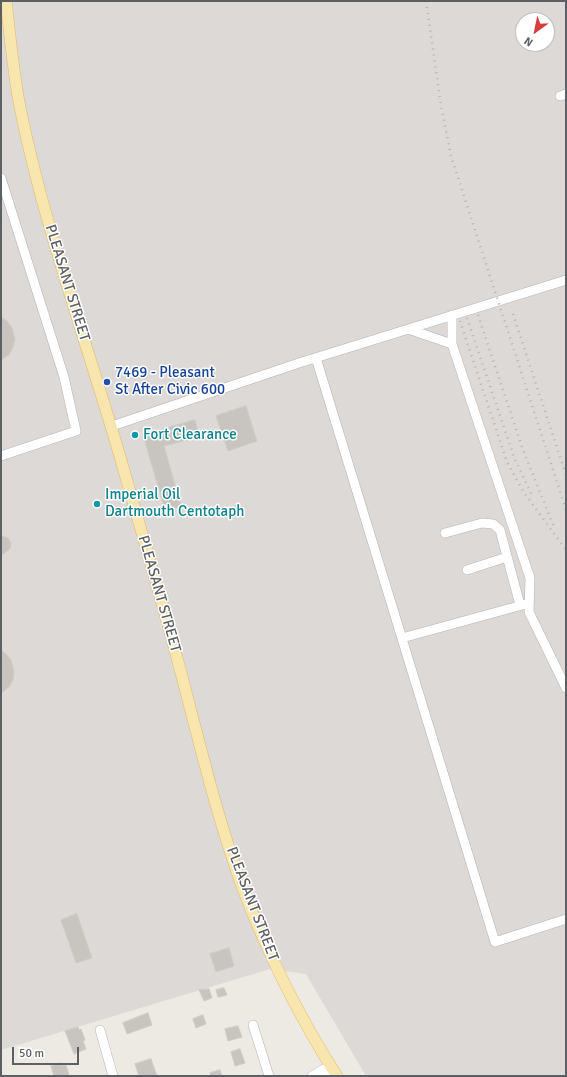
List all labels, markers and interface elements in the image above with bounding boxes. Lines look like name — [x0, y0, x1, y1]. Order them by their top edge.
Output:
north arrow — [515, 12, 555, 52]
text: N — [522, 34, 535, 49]
street label: PLEASANT STREET — [41, 223, 93, 343]
place label: 7469 - Pleasant St After Civic 600 — [115, 364, 225, 399]
marker: 7469 - Pleasant St After Civic 600 — [102, 377, 112, 387]
place label: Fort Clearance — [143, 426, 237, 444]
marker: Fort Clearance — [130, 430, 140, 440]
place label: Imperial Oil Dartmouth Centotaph — [105, 486, 244, 521]
marker: Imperial Oil Dartmouth Centotaph — [92, 499, 102, 509]
street label: PLEASANT STREET — [134, 533, 184, 655]
street label: PLEASANT STREET — [222, 844, 282, 964]
scale bar — [14, 1039, 81, 1065]
text: 50 m — [19, 1046, 44, 1061]

